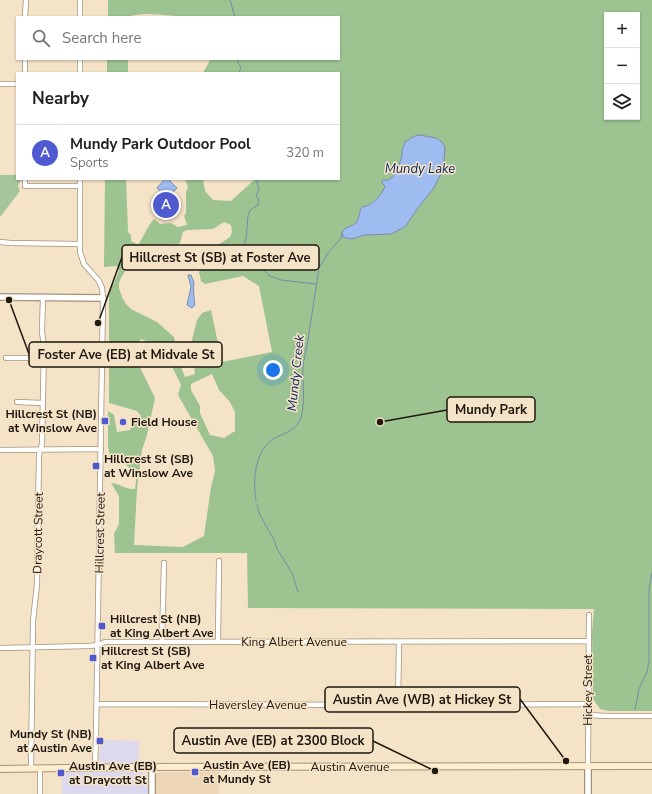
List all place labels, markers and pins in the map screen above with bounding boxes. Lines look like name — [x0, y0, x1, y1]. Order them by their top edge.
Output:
pin: A — [153, 190, 179, 220]
callout: Hillcrest St (SB) at Foster Ave — [122, 245, 319, 270]
callout: Foster Ave (EB) at Midvale St — [29, 342, 222, 367]
callout: Mundy Park — [447, 397, 535, 422]
place label: Hillcrest St (NB) at Winslow Ave — [5, 406, 97, 436]
place label: Field House — [131, 414, 198, 430]
marker: Hillcrest St (NB) at Winslow Ave — [100, 416, 110, 426]
marker: Field House — [118, 417, 128, 427]
place label: Hillcrest St (SB) at Winslow Ave — [104, 451, 194, 481]
marker: Hillcrest St (SB) at Winslow Ave — [91, 461, 101, 471]
place label: Hillcrest St (NB) at King Albert Ave — [110, 611, 214, 641]
marker: Hillcrest St (NB) at King Albert Ave — [97, 621, 107, 631]
place label: Hillcrest St (SB) at King Albert Ave — [101, 643, 205, 673]
marker: Hillcrest St (SB) at King Albert Ave — [88, 653, 98, 663]
callout: Austin Ave (WB) at Hickey St — [325, 687, 520, 712]
place label: Mundy St (NB) at Austin Ave — [10, 726, 92, 756]
callout: Austin Ave (EB) at 2300 Block — [174, 728, 373, 753]
marker: Mundy St (NB) at Austin Ave — [95, 736, 105, 746]
place label: Austin Ave (EB) at Mundy St — [203, 757, 291, 787]
place label: Austin Ave (EB) at Draycott St — [69, 758, 157, 788]
marker: Austin Ave (EB) at Mundy St — [190, 767, 200, 777]
marker: Austin Ave (EB) at Draycott St — [56, 768, 66, 778]

